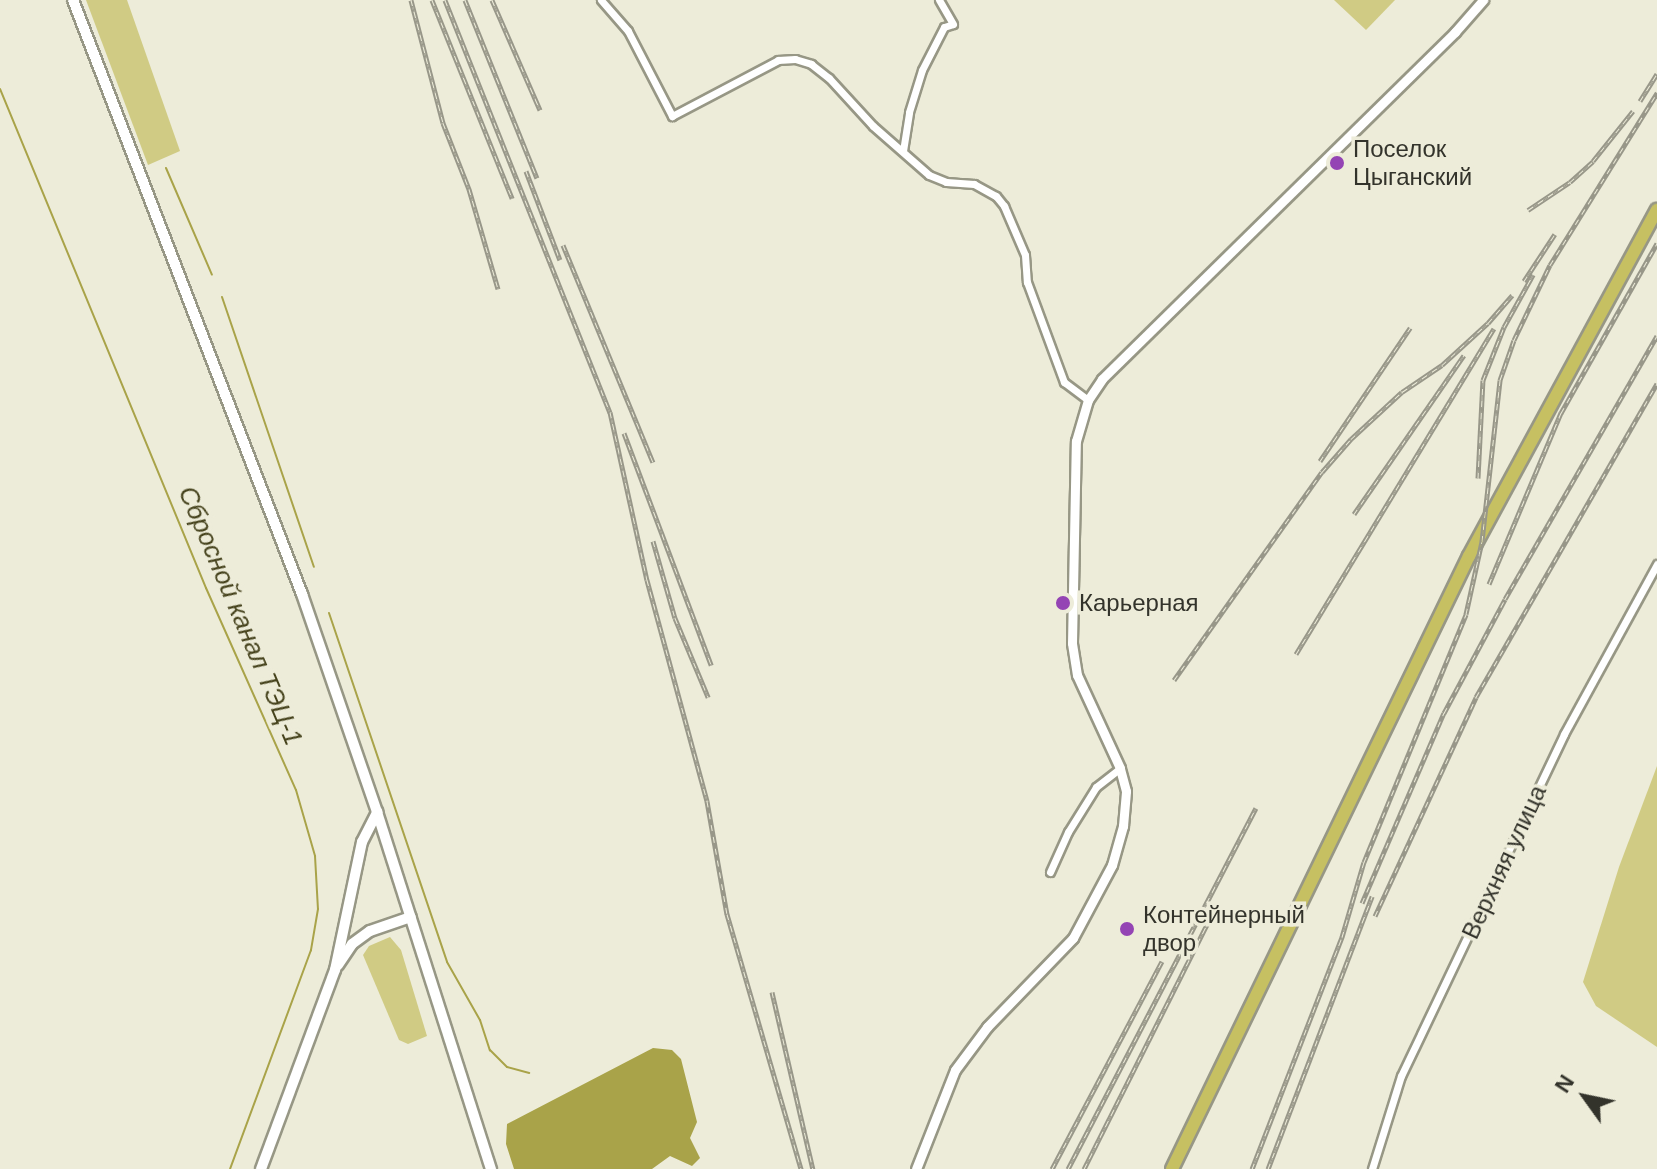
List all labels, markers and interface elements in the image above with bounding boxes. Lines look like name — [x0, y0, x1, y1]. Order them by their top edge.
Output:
place label: Поселок Цыганский — [1353, 135, 1472, 191]
marker: Поселок Цыганский — [1328, 154, 1346, 172]
water label: Сбросной канал ТЭЦ-1 — [171, 482, 309, 750]
place label: Карьерная — [1079, 589, 1198, 617]
marker: Карьерная — [1054, 594, 1072, 612]
street label: Верхняя улица — [1456, 781, 1552, 943]
place label: Контейнерный двор — [1143, 901, 1305, 957]
marker: Контейнерный двор — [1118, 920, 1136, 938]
north arrow — [1545, 1057, 1625, 1137]
text: N — [1550, 1070, 1579, 1097]

